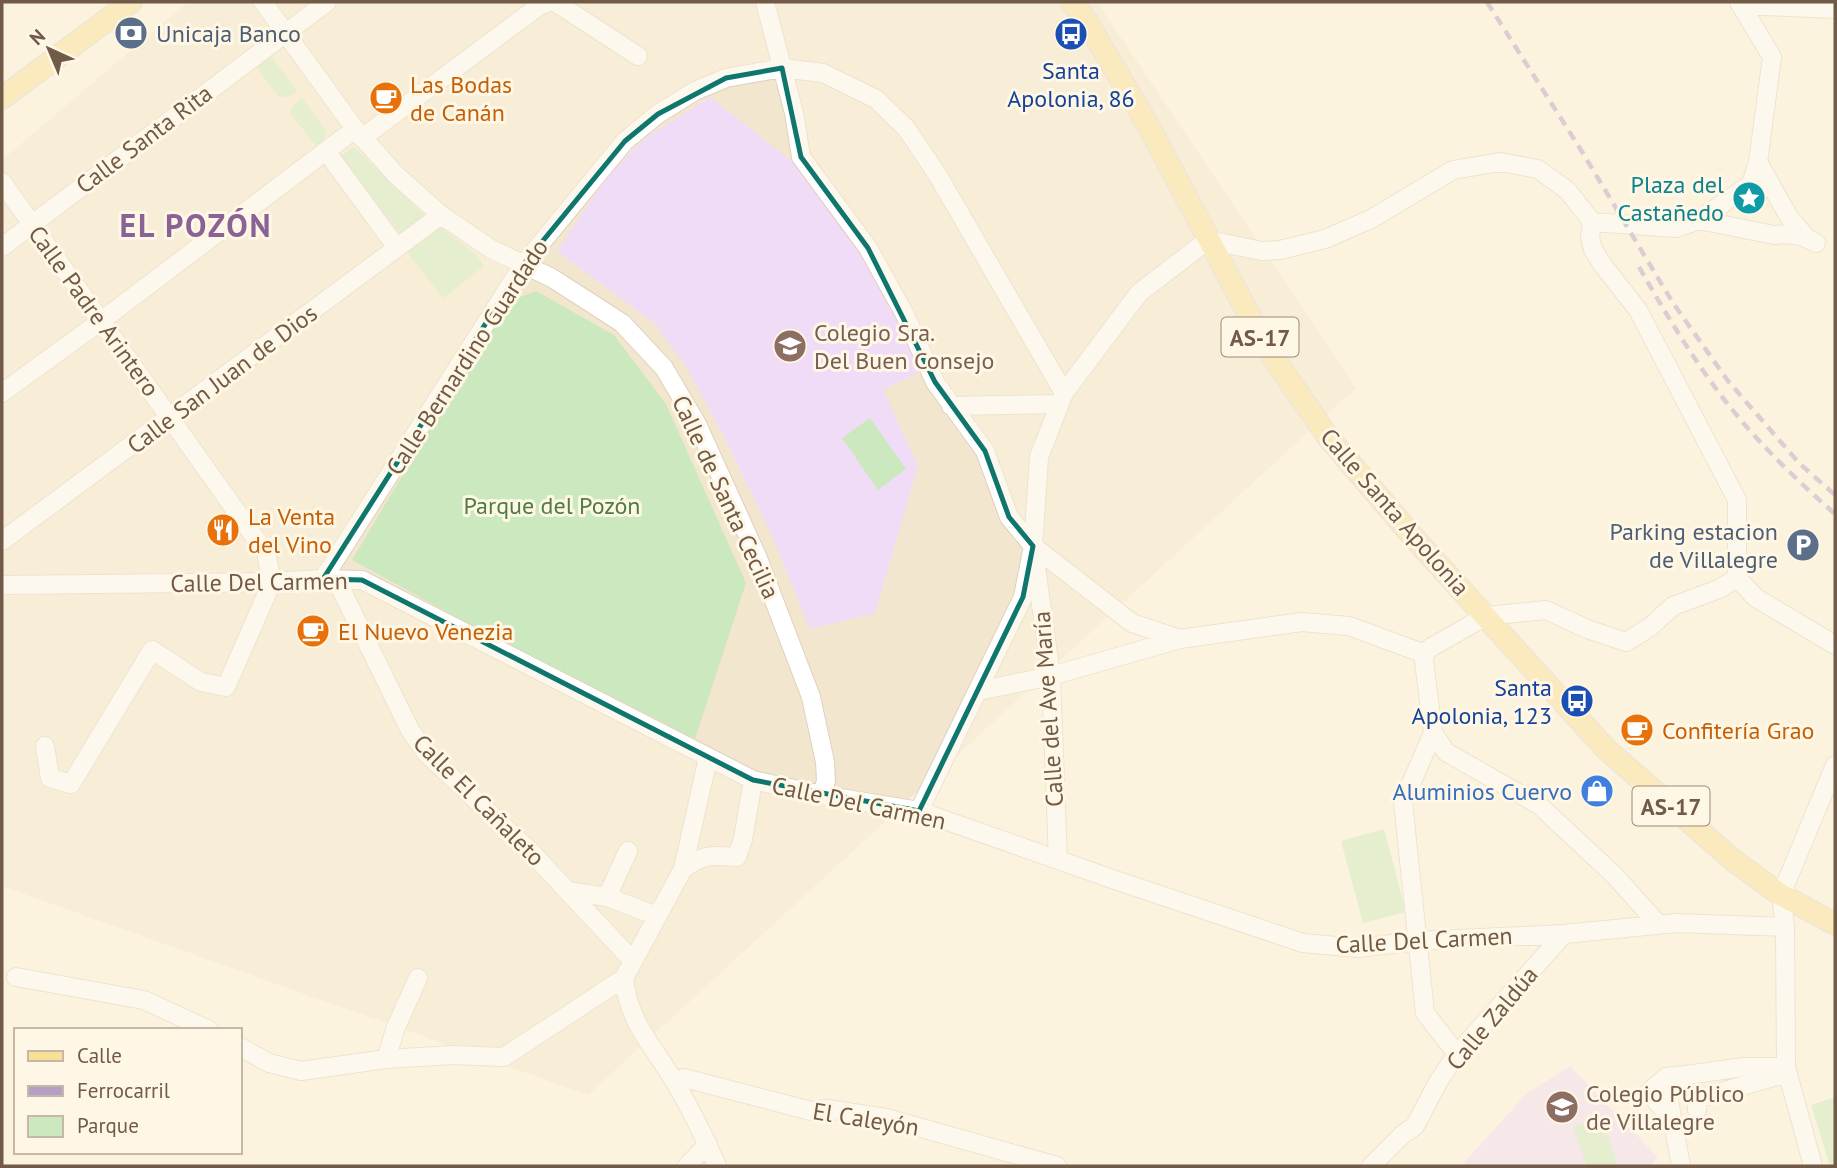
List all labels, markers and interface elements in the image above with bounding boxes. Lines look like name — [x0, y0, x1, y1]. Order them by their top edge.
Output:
north arrow — [14, 14, 84, 84]
bank icon: Unicaja Banco — [112, 14, 150, 52]
bus stop icon: Santa Apolonia, 86 — [1052, 15, 1090, 53]
place label: Unicaja Banco — [156, 18, 301, 49]
text: N — [24, 24, 50, 50]
place label: Santa Apolonia, 86 — [1007, 55, 1135, 114]
place label: Las Bodas de Canán — [410, 69, 512, 128]
street label: Calle Santa Rita — [70, 78, 218, 200]
cafe icon: Las Bodas de Canán — [367, 79, 405, 117]
place label: Plaza del Castañedo — [1618, 169, 1724, 228]
place icon: Plaza del Castañedo — [1730, 179, 1768, 217]
district label: EL POZÓN — [119, 204, 273, 246]
street label: Calle Padre Arintero — [21, 219, 167, 403]
street label: Calle Bernardino Guardado — [379, 233, 555, 481]
street label: Calle San Juan de Dios — [121, 297, 323, 461]
place label: Colegio Sra. Del Buen Consejo — [814, 317, 994, 376]
road number: AS-17 — [1222, 318, 1298, 356]
school or university icon: Colegio Sra. Del Buen Consejo — [771, 327, 809, 365]
street label: Calle de Santa Cecilia — [665, 390, 787, 604]
street label: Calle Santa Apolonia — [1314, 422, 1476, 602]
park label: Parque del Pozón — [464, 490, 640, 521]
place label: La Venta del Vino — [248, 501, 335, 560]
restaurant icon: La Venta del Vino — [204, 511, 242, 549]
place label: Parking estacion de Villalegre — [1609, 516, 1778, 575]
parking icon: Parking estacion de Villalegre — [1784, 526, 1822, 564]
street label: Calle Del Carmen — [170, 565, 348, 599]
street label: Calle del Ave María — [1026, 610, 1070, 808]
cafe icon: El Nuevo Venezia — [294, 612, 332, 650]
place label: El Nuevo Venezia — [338, 616, 513, 647]
place label: Santa Apolonia, 123 — [1412, 672, 1552, 731]
bus stop icon: Santa Apolonia, 123 — [1558, 682, 1596, 720]
cafe icon: Confitería Grao — [1618, 711, 1656, 749]
place label: Confitería Grao — [1662, 715, 1814, 746]
street label: Calle El Cañaleto — [406, 727, 552, 873]
street label: Calle Del Carmen — [769, 769, 949, 837]
shop icon: Aluminios Cuervo — [1578, 772, 1616, 810]
place label: Aluminios Cuervo — [1392, 776, 1572, 807]
road number: AS-17 — [1632, 786, 1710, 826]
street label: Calle Del Carmen — [1335, 920, 1513, 960]
street label: Calle Zaldúa — [1439, 960, 1545, 1076]
legend — [14, 1028, 242, 1154]
text: Calle — [77, 1042, 122, 1069]
text: Ferrocarril — [77, 1077, 170, 1104]
place label: Colegio Público de Villalegre — [1586, 1078, 1744, 1137]
school or university icon: Colegio Público de Villalegre — [1543, 1088, 1581, 1126]
street label: El Caleyón — [811, 1095, 921, 1143]
text: Parque — [77, 1112, 139, 1139]

